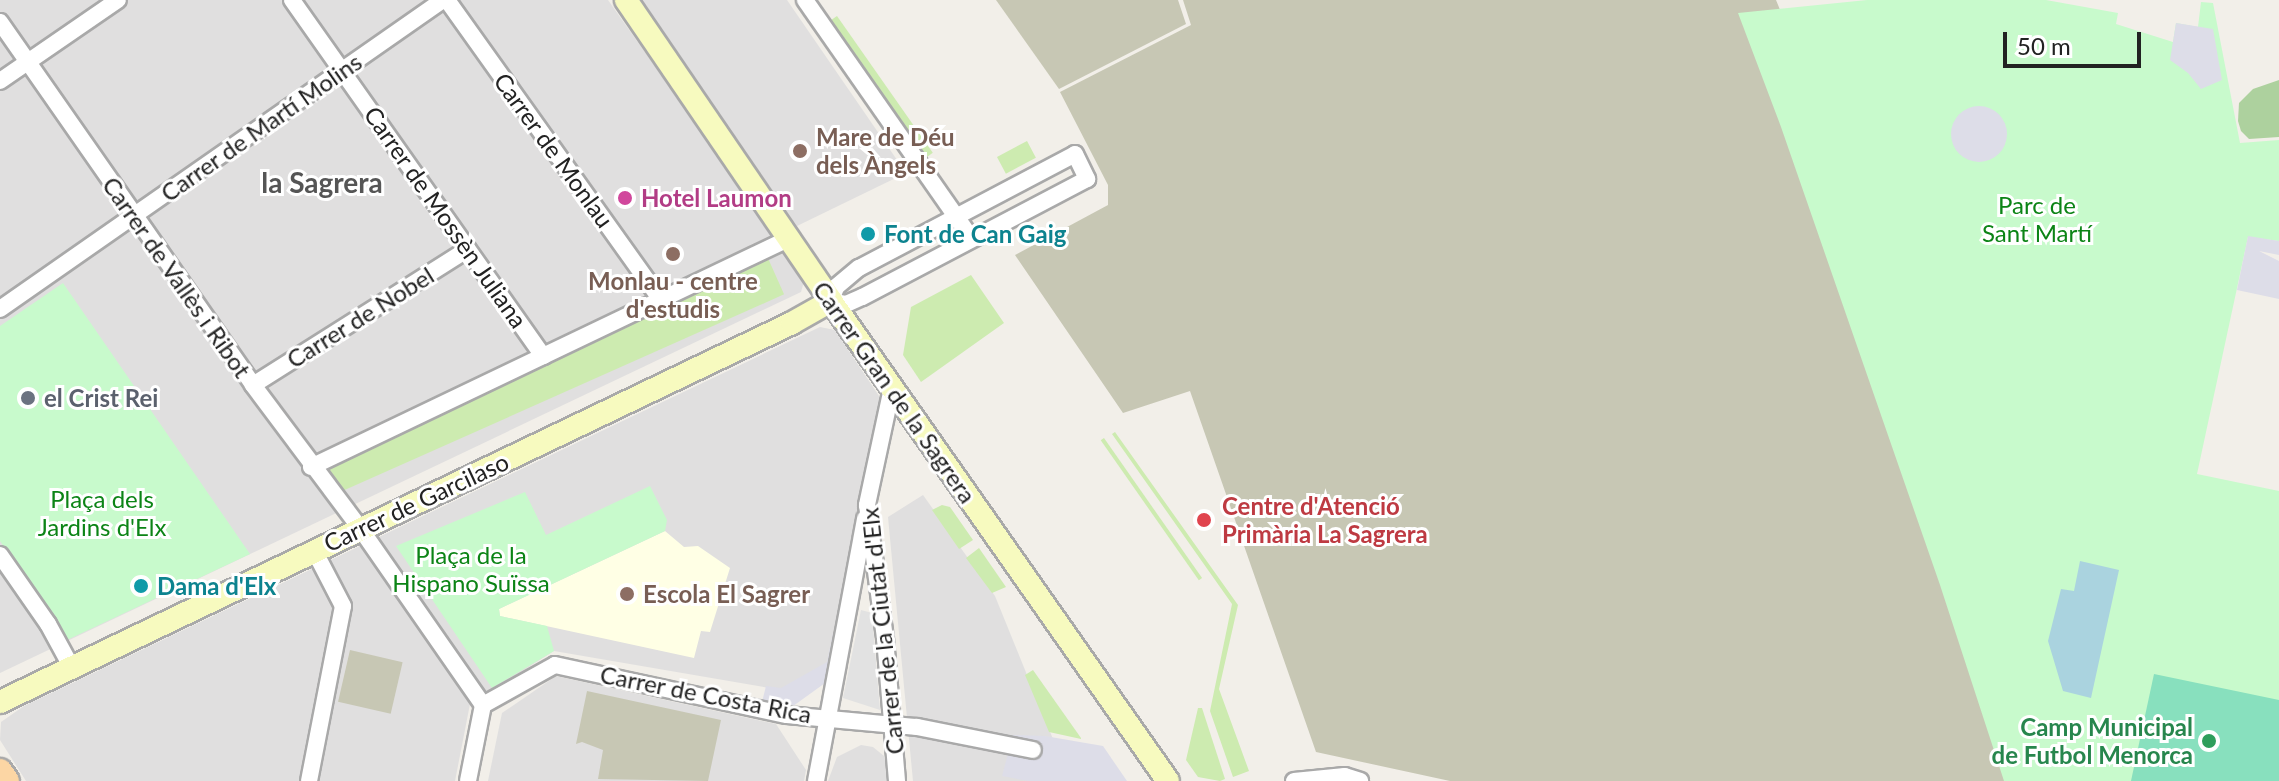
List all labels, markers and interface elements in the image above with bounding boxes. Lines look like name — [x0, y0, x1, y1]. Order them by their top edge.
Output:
scale bar — [2007, 16, 2145, 66]
text: 50 m — [2017, 31, 2071, 60]
street label: Carrer de Martí Molins — [155, 47, 367, 207]
street label: Carrer de Monlau — [488, 67, 620, 233]
street label: Carrer de Mossèn Juliana — [358, 100, 534, 334]
place label: Mare de Déu dels Àngels — [816, 123, 955, 179]
marker: Mare de Déu dels Àngels — [791, 142, 809, 160]
district label: la Sagrera — [261, 165, 383, 199]
street label: Carrer de Vallès i Ribot — [96, 171, 258, 383]
place label: Hotel Laumon — [641, 184, 792, 212]
marker: Hotel Laumon — [616, 189, 634, 207]
park label: Parc de Sant Martí — [1982, 191, 2092, 247]
place label: Font de Can Gaig — [884, 220, 1066, 248]
marker: Font de Can Gaig — [859, 225, 877, 243]
marker: Monlau - centre d'estudis — [664, 245, 682, 263]
street label: Carrer de Nobel — [281, 260, 439, 374]
place label: Monlau - centre d'estudis — [588, 267, 758, 323]
street label: Carrer Gran de la Sagrera — [807, 275, 983, 509]
place label: el Crist Rei — [44, 384, 158, 412]
marker: el Crist Rei — [19, 389, 37, 407]
street label: Carrer de Garcilaso — [319, 446, 513, 558]
park label: Plaça dels Jardins d'Elx — [38, 485, 166, 541]
place label: Centre d'Atenció Primària La Sagrera — [1222, 492, 1428, 548]
street label: Carrer de la Ciutat d'Elx — [855, 506, 909, 756]
marker: Centre d'Atenció Primària La Sagrera — [1193, 509, 1215, 531]
park label: Plaça de la Hispano Suïssa — [392, 541, 550, 597]
place label: Dama d'Elx — [157, 572, 276, 600]
marker: Dama d'Elx — [132, 577, 150, 595]
place label: Escola El Sagrer — [643, 580, 810, 608]
marker: Escola El Sagrer — [618, 585, 636, 603]
street label: Carrer de Costa Rica — [598, 659, 814, 729]
place label: Camp Municipal de Futbol Menorca — [1992, 713, 2193, 769]
marker: Camp Municipal de Futbol Menorca — [2200, 732, 2218, 750]

